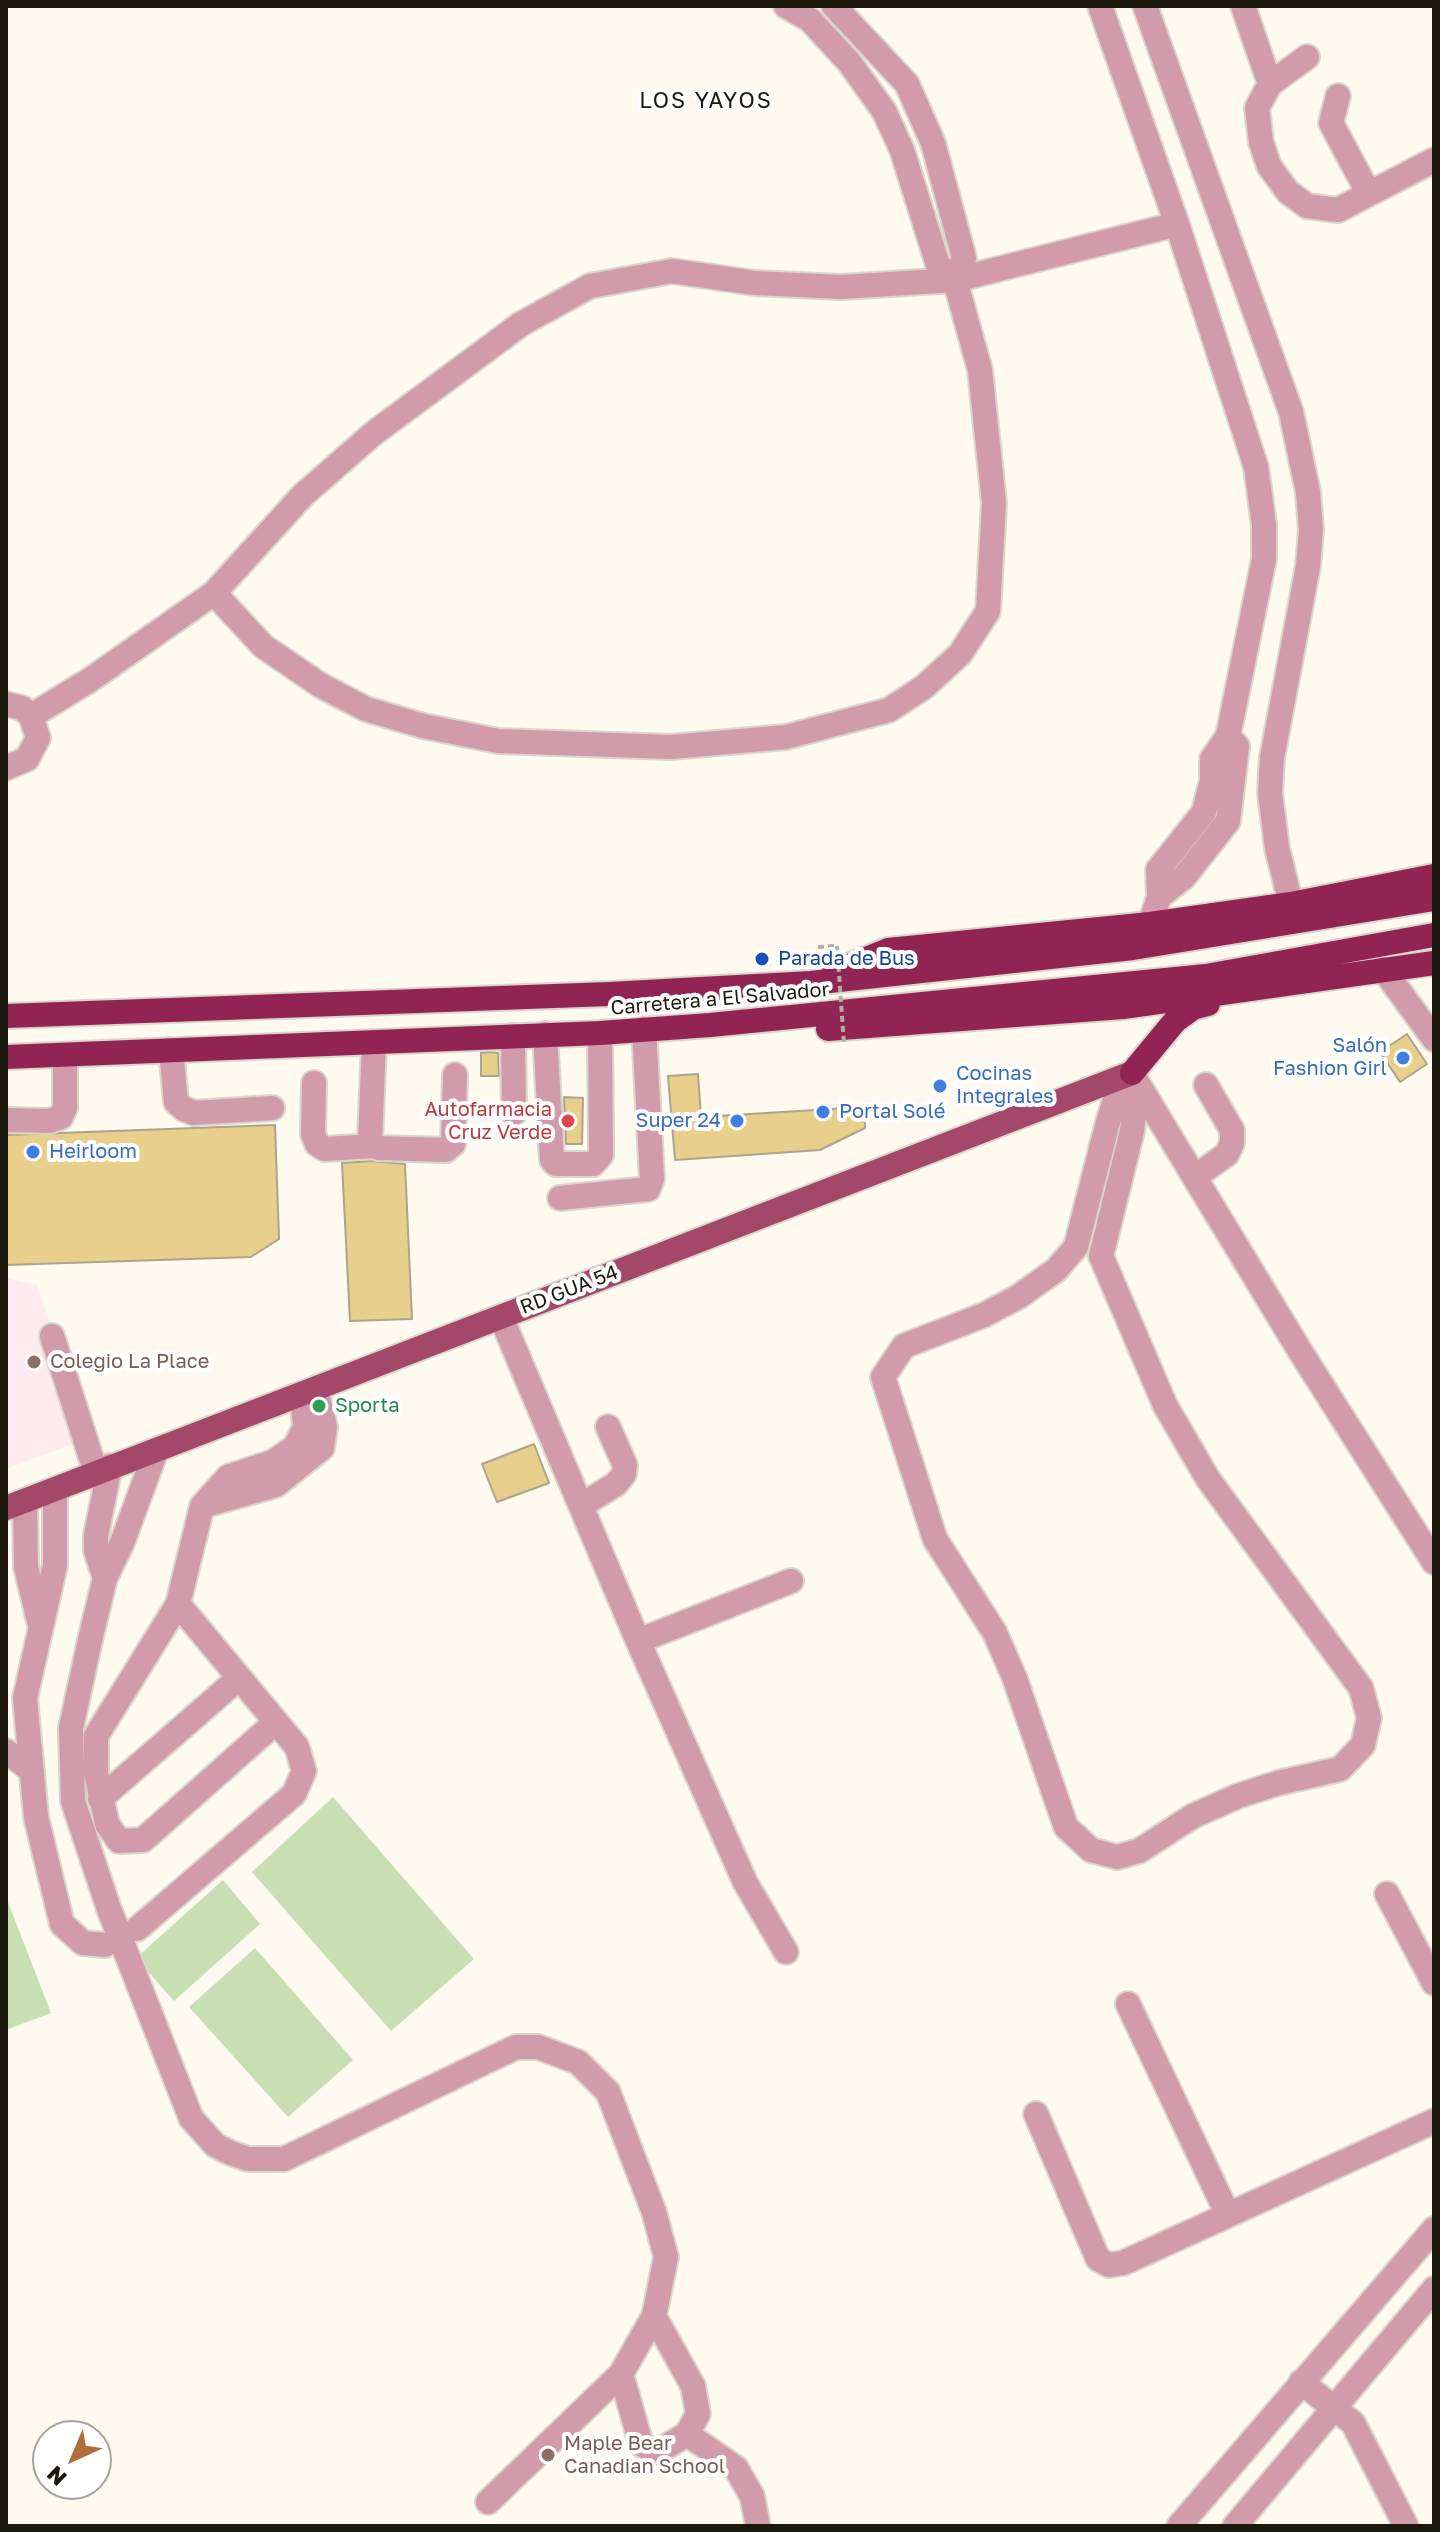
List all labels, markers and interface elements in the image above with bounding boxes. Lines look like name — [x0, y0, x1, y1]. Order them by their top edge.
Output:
district label: LOS YAYOS — [639, 88, 773, 114]
place label: Parada de Bus — [778, 947, 915, 971]
marker: Parada de Bus — [753, 950, 771, 968]
street label: Carretera a El Salvador — [610, 977, 830, 1021]
place label: Salón Fashion Girl — [1273, 1034, 1387, 1081]
marker: Salón Fashion Girl — [1394, 1049, 1412, 1067]
place label: Cocinas Integrales — [956, 1062, 1054, 1109]
marker: Cocinas Integrales — [931, 1077, 949, 1095]
place label: Autofarmacia Cruz Verde — [425, 1098, 552, 1145]
place label: Portal Solé — [839, 1100, 945, 1124]
marker: Portal Solé — [814, 1103, 832, 1121]
place label: Super 24 — [636, 1109, 721, 1133]
marker: Autofarmacia Cruz Verde — [559, 1112, 577, 1130]
marker: Super 24 — [728, 1112, 746, 1130]
place label: Heirloom — [49, 1140, 137, 1164]
marker: Heirloom — [24, 1143, 42, 1161]
street label: RD GUA 54 — [517, 1260, 621, 1320]
place label: Colegio La Place — [50, 1350, 209, 1374]
marker: Colegio La Place — [25, 1353, 43, 1371]
place label: Sporta — [335, 1394, 400, 1418]
marker: Sporta — [310, 1397, 328, 1415]
north arrow — [32, 2420, 112, 2500]
place label: Maple Bear Canadian School — [564, 2432, 725, 2479]
marker: Maple Bear Canadian School — [539, 2446, 557, 2464]
text: N — [41, 2461, 72, 2492]

